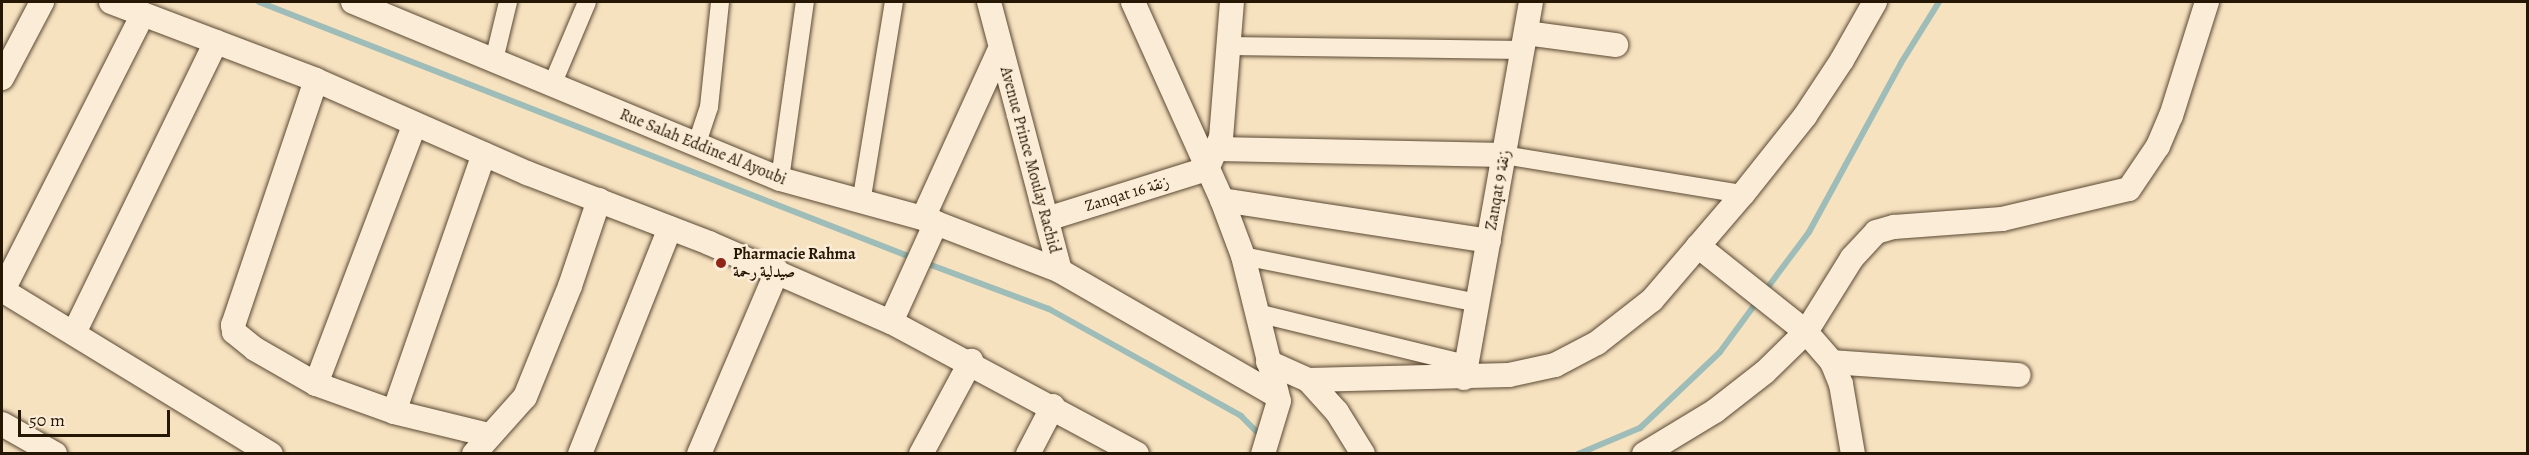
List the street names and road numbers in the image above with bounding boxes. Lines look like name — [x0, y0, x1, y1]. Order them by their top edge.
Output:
street label: Avenue Prince Moulay Rachid — [996, 65, 1064, 255]
street label: Rue Salah Eddine Al Ayoubi — [617, 105, 789, 189]
street label: Zanqat 9 زنقة — [1481, 148, 1515, 232]
street label: Zanqat 16 زنقة — [1083, 172, 1171, 216]

